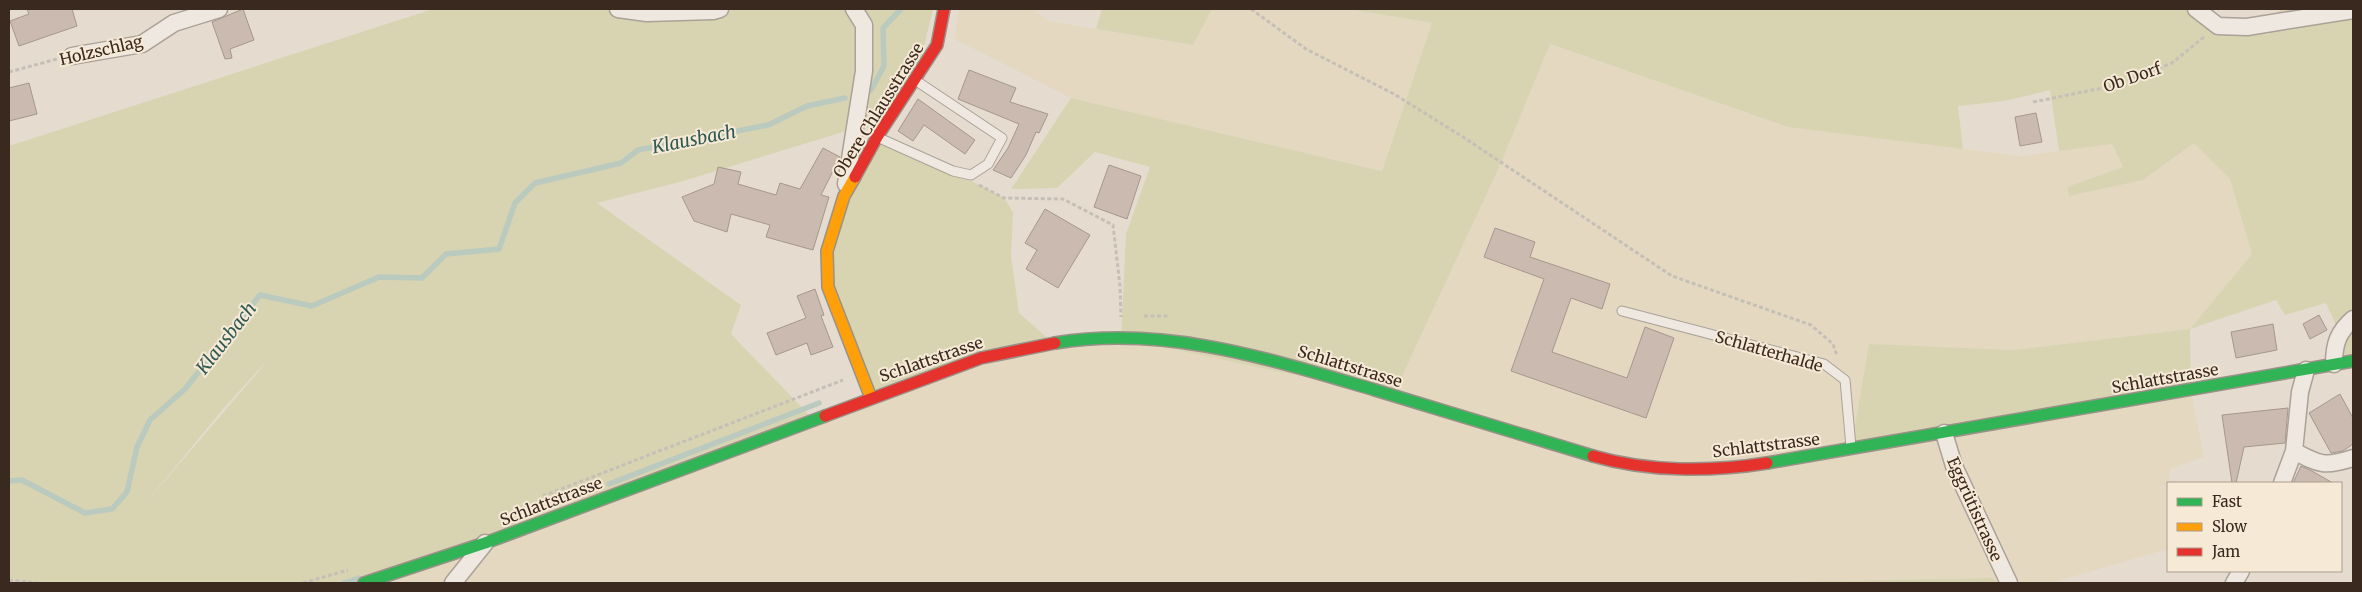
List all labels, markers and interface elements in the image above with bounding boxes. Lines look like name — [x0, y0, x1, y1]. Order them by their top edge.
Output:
street label: Holzschlag — [57, 31, 145, 69]
street label: Obere Chlausstrasse — [828, 39, 928, 181]
street label: Ob Dorf — [2100, 57, 2164, 96]
water label: Klausbach — [649, 120, 738, 159]
water label: Klausbach — [190, 297, 261, 379]
street label: Schlatterhalde — [1713, 326, 1825, 376]
street label: Schlattstrasse — [877, 332, 985, 386]
street label: Schlattstrasse — [1295, 341, 1405, 391]
street label: Schlattstrasse — [2110, 359, 2220, 397]
street label: Schlattstrasse — [1711, 428, 1821, 462]
street label: Eggrütistrasse — [1943, 454, 2007, 564]
street label: Schlattstrasse — [497, 472, 605, 530]
legend — [2167, 482, 2342, 572]
text: Fast — [2212, 492, 2242, 511]
text: Slow — [2212, 517, 2247, 536]
text: Jam — [2211, 542, 2240, 561]

